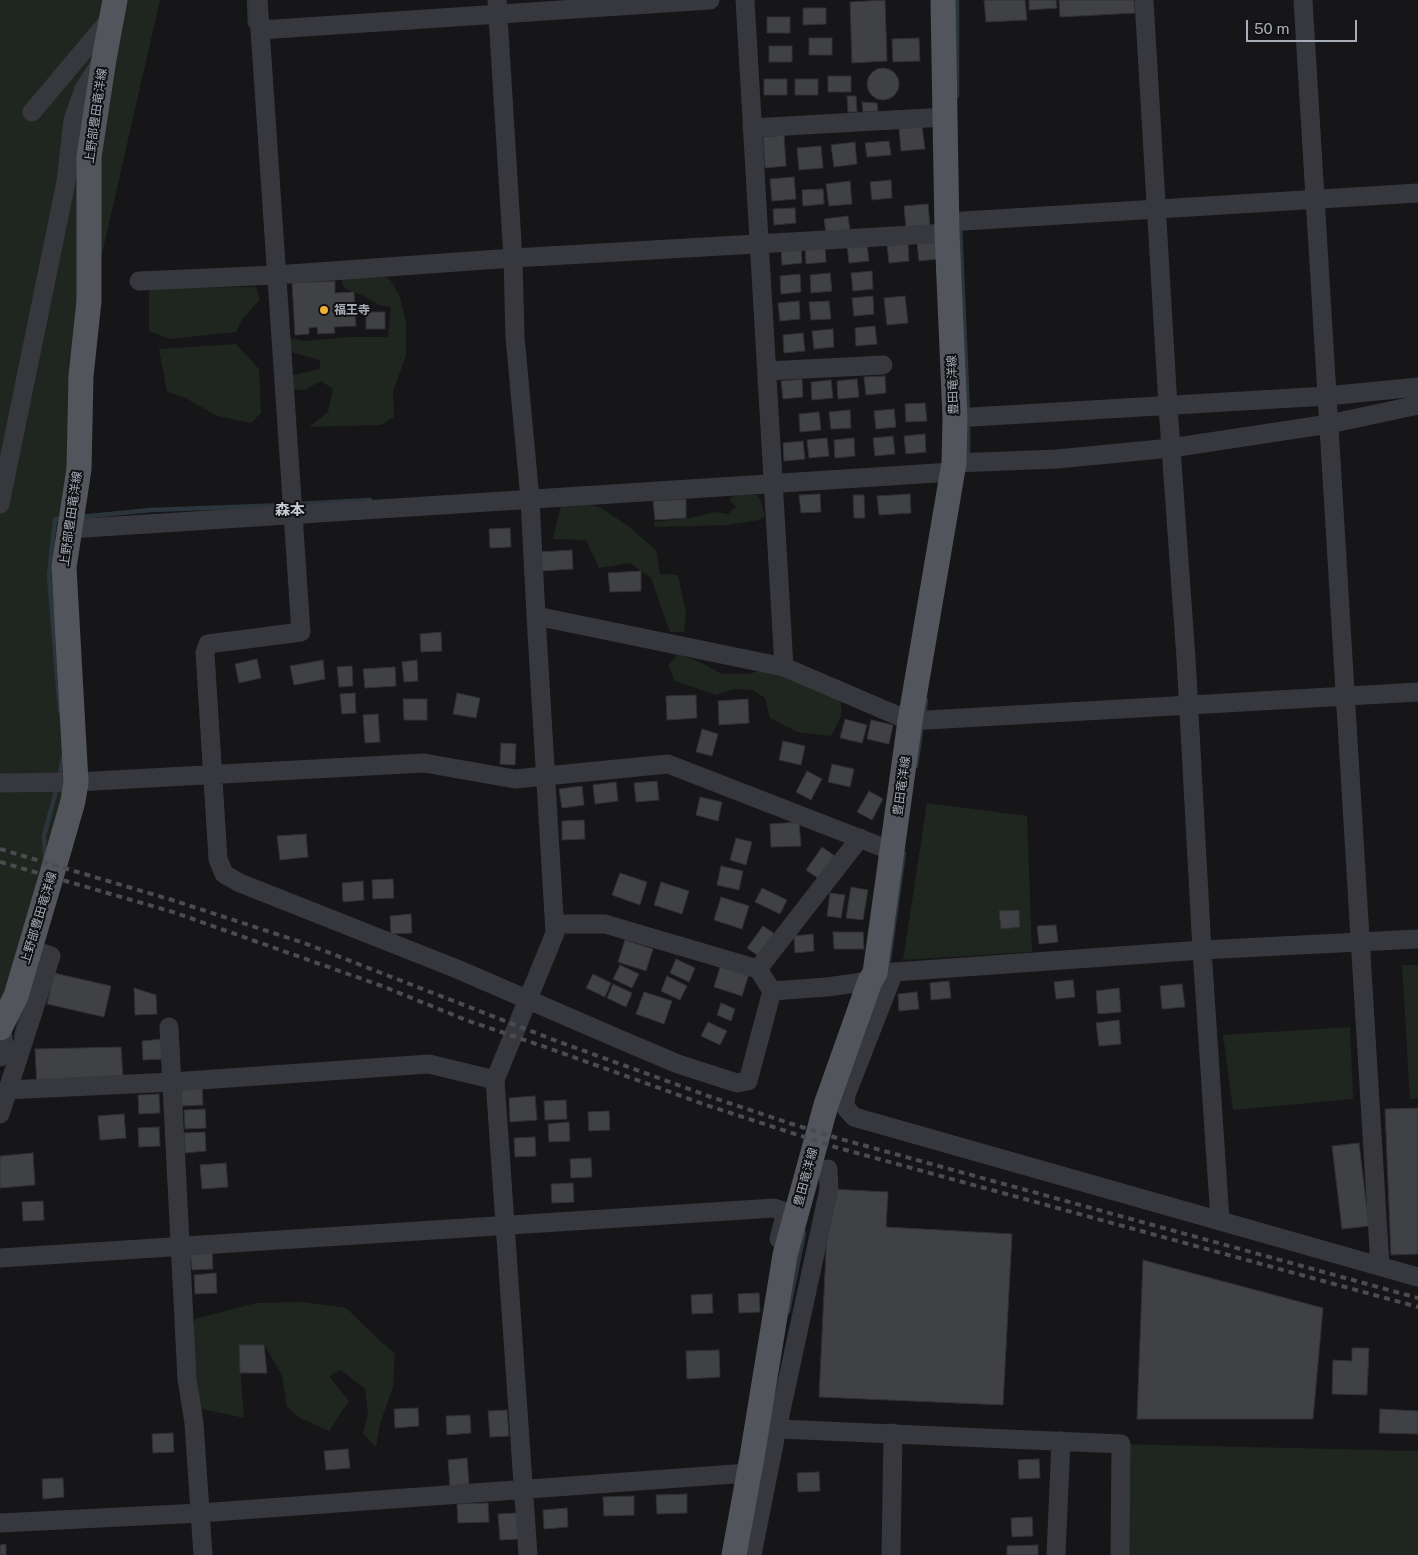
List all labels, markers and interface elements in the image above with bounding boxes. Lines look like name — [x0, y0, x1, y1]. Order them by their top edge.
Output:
scale bar — [1248, 10, 1359, 42]
text: 50 m — [1254, 20, 1289, 37]
street label: 上野部豊田竜洋線 — [82, 67, 110, 165]
place label: 福王寺 — [334, 303, 370, 317]
marker: 福王寺 — [318, 304, 330, 316]
street label: 豊田竜洋線 — [945, 355, 961, 415]
street label: 上野部豊田竜洋線 — [57, 470, 85, 568]
district label: 森本 — [275, 501, 305, 519]
street label: 豊田竜洋線 — [891, 755, 913, 817]
street label: 上野部豊田竜洋線 — [18, 870, 60, 966]
street label: 豊田竜洋線 — [791, 1146, 821, 1208]

